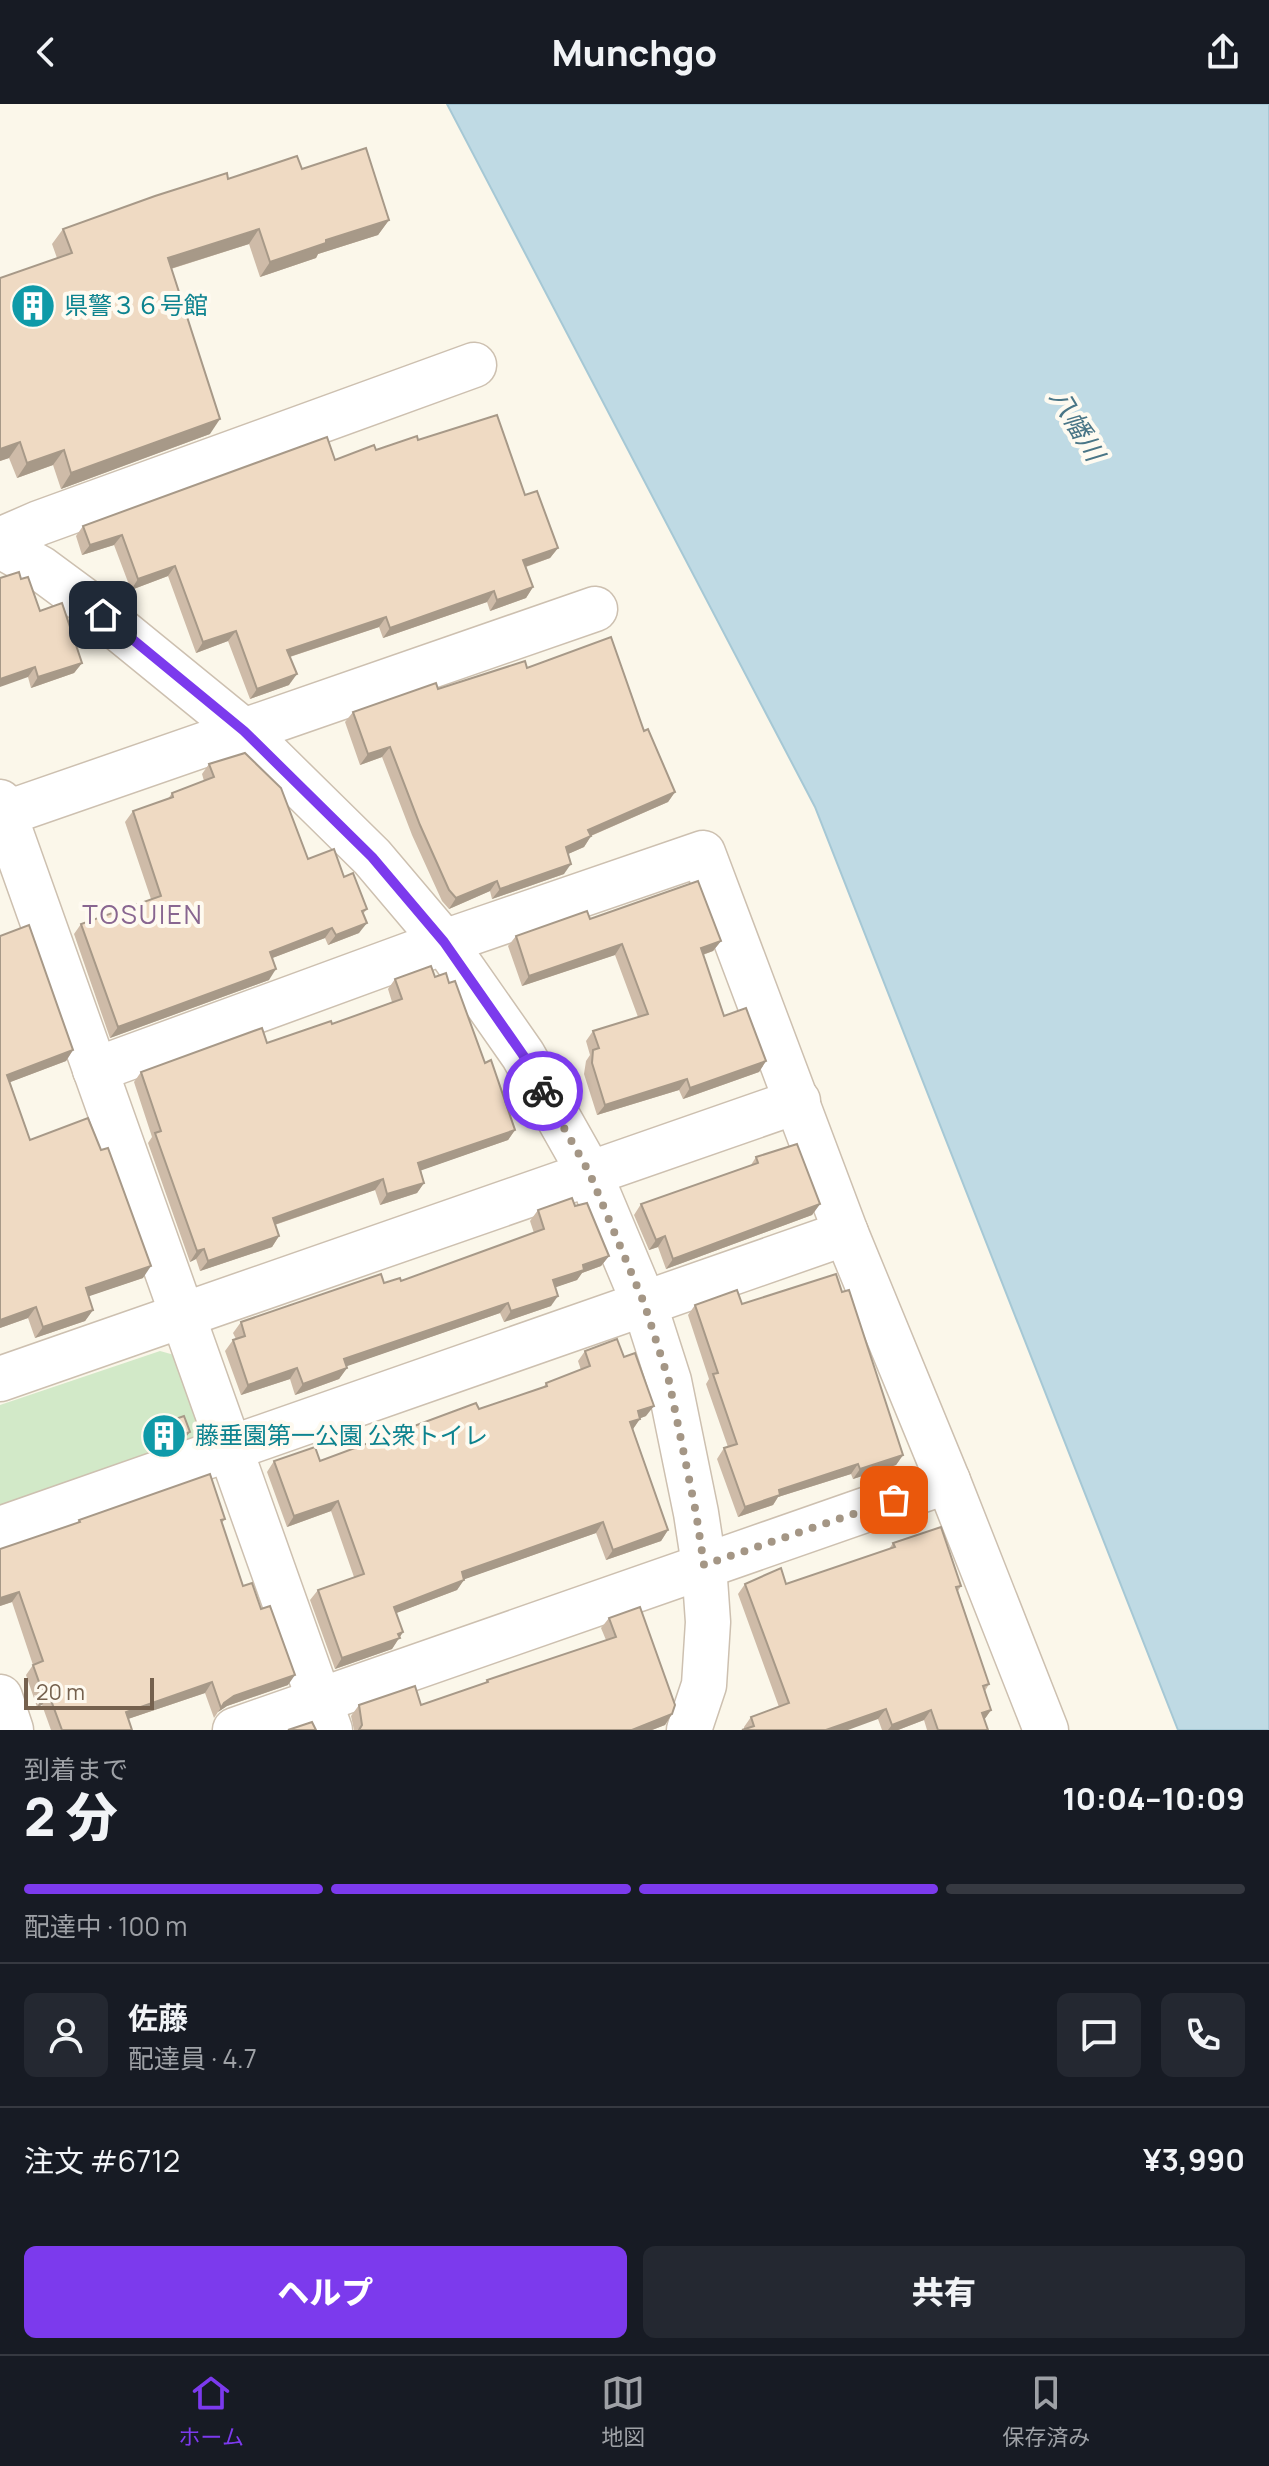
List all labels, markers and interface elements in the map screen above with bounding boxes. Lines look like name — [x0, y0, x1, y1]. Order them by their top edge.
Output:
text: Munchgo — [552, 28, 717, 77]
icon: back — [24, 30, 68, 74]
icon: share — [1201, 30, 1245, 74]
building icon: 県警３６号館 — [9, 282, 57, 330]
place label: 県警３６号館 — [64, 288, 208, 321]
water label: 八幡川 — [1042, 382, 1115, 470]
pin — [69, 581, 137, 649]
icon: home — [81, 593, 125, 637]
district label: TOSUIEN — [82, 896, 204, 932]
courier — [503, 1051, 583, 1131]
icon: bike — [521, 1069, 565, 1113]
building icon: 藤垂園第一公園 公衆トイレ — [140, 1412, 188, 1460]
place label: 藤垂園第一公園 公衆トイレ — [195, 1418, 488, 1451]
pin — [860, 1466, 928, 1534]
icon: bag — [872, 1478, 916, 1522]
scale bar — [24, 1674, 154, 1710]
text: 20 m — [36, 1677, 85, 1707]
text: 到着まで — [24, 1751, 128, 1787]
text: 10:04–10:09 — [1062, 1778, 1245, 1819]
text: 2 分 — [24, 1781, 118, 1852]
text: 配達中 · 100 m — [24, 1908, 187, 1944]
button: person — [24, 1993, 108, 2077]
button: chat — [1057, 1993, 1141, 2077]
button: phone — [1161, 1993, 1245, 2077]
text: 佐藤 — [128, 1997, 188, 2038]
text: 配達員 · 4.7 — [128, 2040, 257, 2076]
text: ¥3,990 — [1143, 2139, 1245, 2180]
text: 注文 #6712 — [24, 2140, 180, 2181]
button: ヘルプ — [24, 2246, 627, 2338]
button: 共有 — [643, 2246, 1245, 2338]
tab: ホーム — [179, 2371, 244, 2452]
tab: 地図 — [601, 2371, 645, 2452]
tab: 保存済み — [1002, 2371, 1090, 2452]

